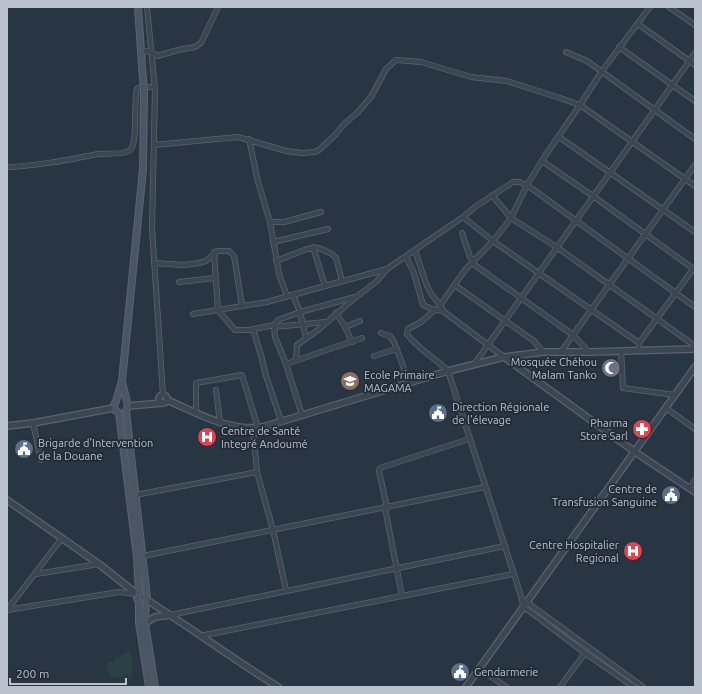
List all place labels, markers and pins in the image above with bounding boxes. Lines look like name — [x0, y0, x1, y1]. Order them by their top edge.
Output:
place label: Mosquée Chéhou Malam Tanko — [511, 356, 597, 381]
mosque icon: Mosquée Chéhou Malam Tanko — [600, 357, 622, 379]
place label: Ecole Primaire MAGAMA — [364, 369, 435, 394]
school or university icon: Ecole Primaire MAGAMA — [339, 370, 361, 392]
place label: Direction Régionale de l'élevage — [452, 401, 549, 426]
public building icon: Direction Régionale de l'élevage — [427, 402, 449, 424]
place label: Pharma Store Sarl — [580, 417, 628, 442]
pharmacy icon: Pharma Store Sarl — [631, 418, 653, 440]
place label: Centre de Santé Integré Andoumé — [221, 425, 308, 450]
hospital icon: Centre de Santé Integré Andoumé — [196, 426, 218, 448]
place label: Brigarde d'Intervention de la Douane — [38, 437, 153, 462]
public building icon: Brigarde d'Intervention de la Douane — [13, 438, 35, 460]
place label: Centre de Transfusion Sanguine — [552, 483, 657, 508]
public building icon: Centre de Transfusion Sanguine — [660, 484, 682, 506]
place label: Centre Hospitalier Regional — [529, 539, 620, 564]
hospital icon: Centre Hospitalier Regional — [622, 540, 644, 562]
public building icon: Gendarmerie — [449, 661, 471, 683]
place label: Gendarmerie — [474, 666, 538, 678]

